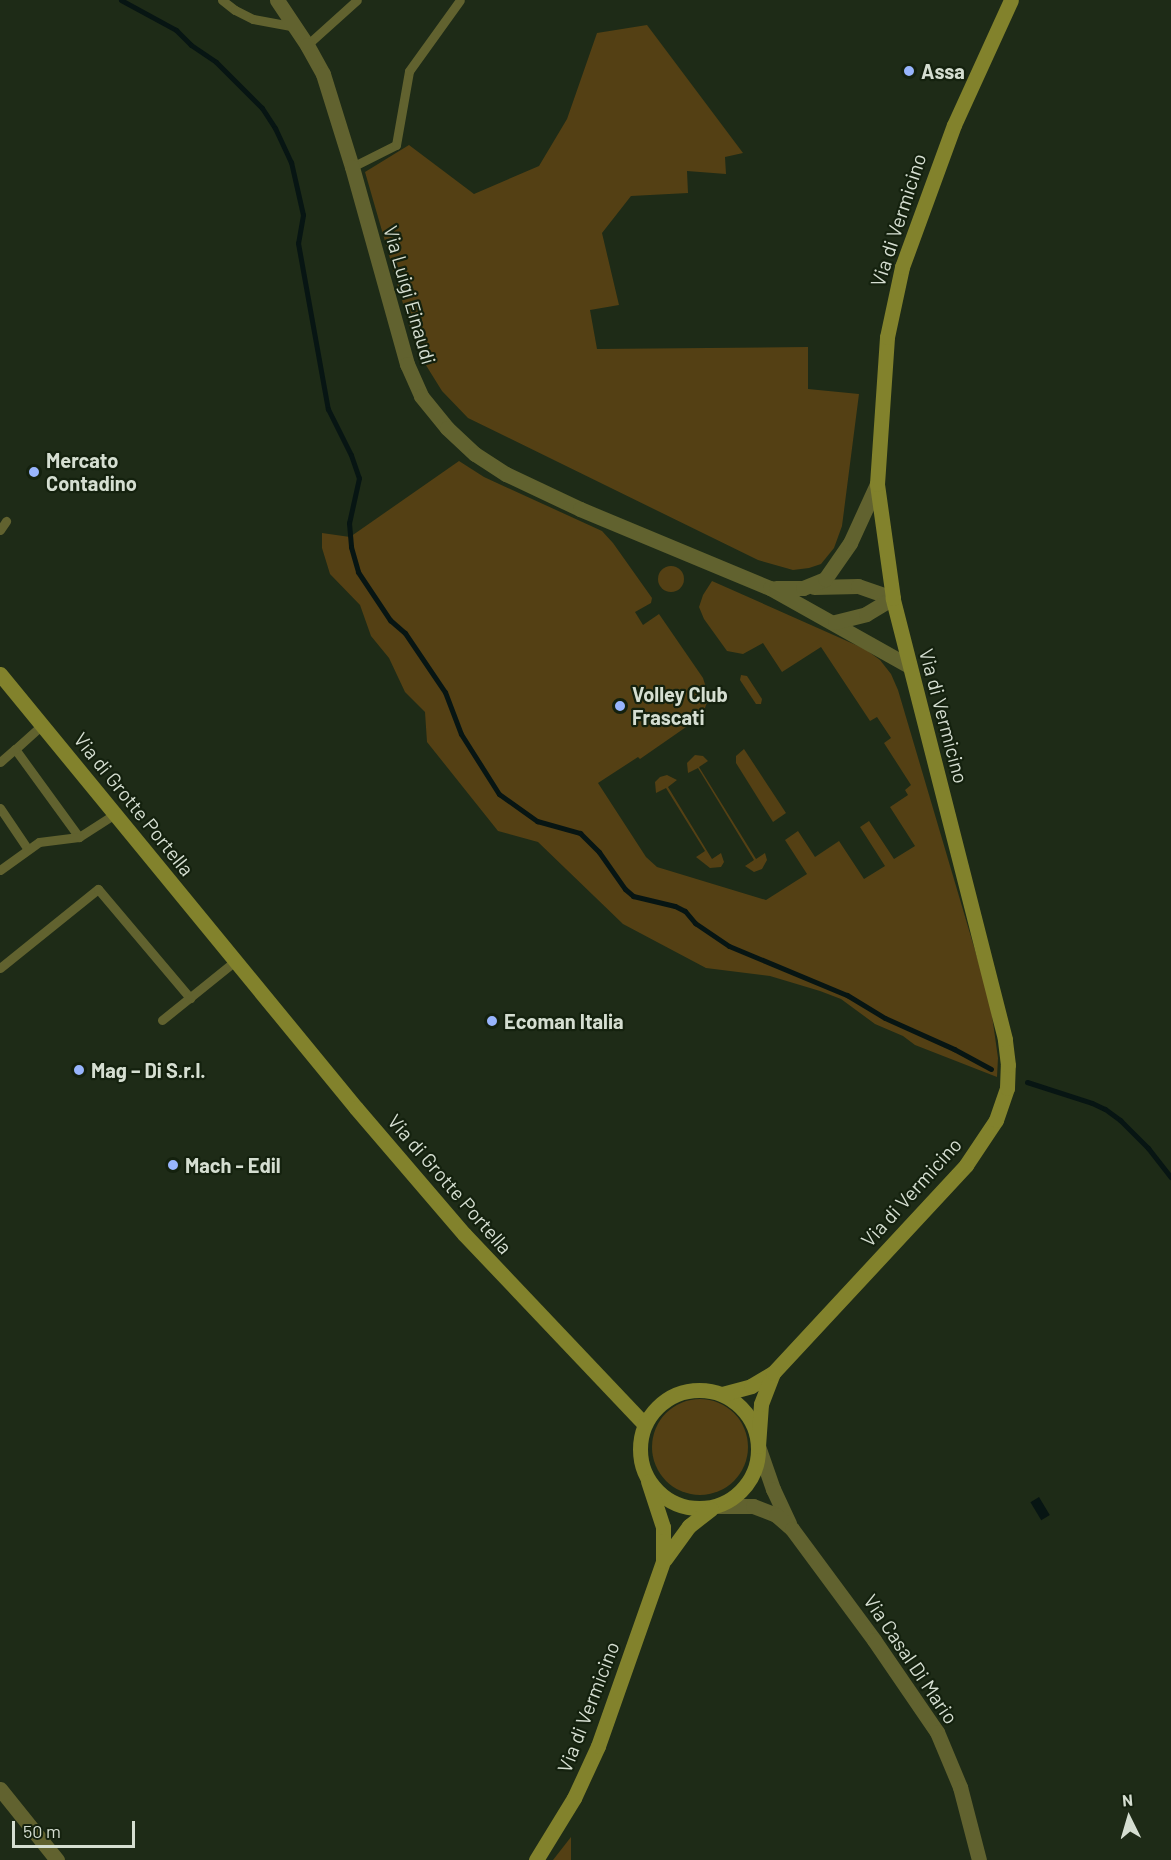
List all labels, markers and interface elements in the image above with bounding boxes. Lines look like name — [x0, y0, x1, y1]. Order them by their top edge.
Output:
place label: Assa — [921, 59, 965, 83]
marker: Assa — [902, 64, 916, 78]
street label: Via di Vermicino — [865, 150, 931, 290]
street label: Via Luigi Einaudi — [379, 223, 441, 367]
place label: Mercato Contadino — [46, 448, 137, 495]
marker: Mercato Contadino — [27, 465, 41, 479]
street label: Via di Vermicino — [914, 646, 974, 786]
place label: Volley Club Frascati — [632, 682, 728, 729]
marker: Volley Club Frascati — [613, 699, 627, 713]
street label: Via di Grotte Portella — [69, 728, 199, 880]
place label: Ecoman Italia — [504, 1009, 624, 1033]
marker: Ecoman Italia — [485, 1014, 499, 1028]
place label: Mag – Di S.r.l. — [91, 1058, 206, 1082]
marker: Mag – Di S.r.l. — [72, 1063, 86, 1077]
street label: Via di Grotte Portella — [383, 1109, 517, 1259]
street label: Via di Vermicino — [856, 1132, 966, 1252]
place label: Mach - Edil — [185, 1153, 281, 1177]
marker: Mach - Edil — [166, 1158, 180, 1172]
street label: Via Casal Di Mario — [859, 1590, 963, 1728]
street label: Via di Vermicino — [552, 1638, 624, 1776]
north arrow — [1099, 1788, 1159, 1848]
text: N — [1121, 1790, 1134, 1809]
scale bar — [15, 1809, 138, 1847]
text: 50 m — [23, 1820, 61, 1842]

